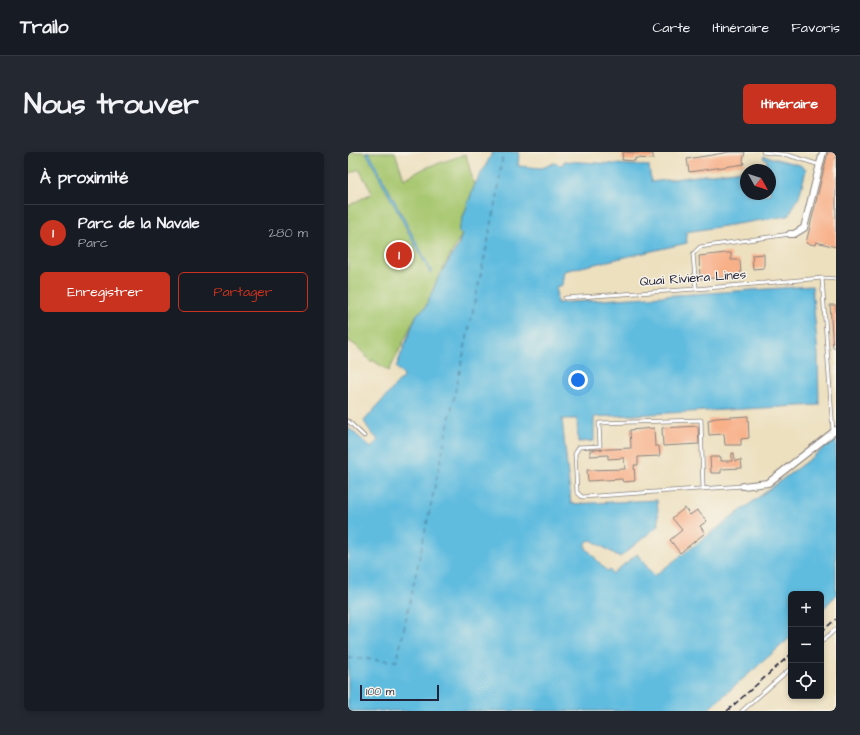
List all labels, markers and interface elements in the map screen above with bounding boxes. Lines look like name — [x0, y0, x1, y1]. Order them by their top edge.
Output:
text: Trailo — [20, 14, 69, 41]
text: Carte — [652, 18, 690, 38]
text: Itinéraire — [712, 18, 769, 38]
text: Favoris — [791, 18, 840, 38]
button: Itinéraire — [743, 84, 836, 124]
text: Nous trouver — [24, 85, 199, 124]
north arrow — [740, 164, 776, 200]
text: À proximité — [40, 166, 129, 190]
text: Parc de la Navale — [78, 213, 200, 234]
text: 1 — [52, 224, 54, 242]
text: 280 m — [269, 224, 308, 242]
text: Parc — [78, 234, 108, 252]
pin: 1 — [386, 240, 412, 270]
street label: Quai Riviera Lines — [639, 265, 747, 291]
button: Enregistrer — [40, 272, 170, 312]
button: Partager — [178, 272, 308, 312]
your location — [568, 370, 588, 390]
map controls — [788, 591, 824, 699]
button: + — [788, 591, 824, 627]
button: − — [788, 627, 824, 663]
button: locate — [788, 663, 824, 699]
scale bar — [360, 683, 439, 702]
text: 100 m — [366, 684, 394, 699]

